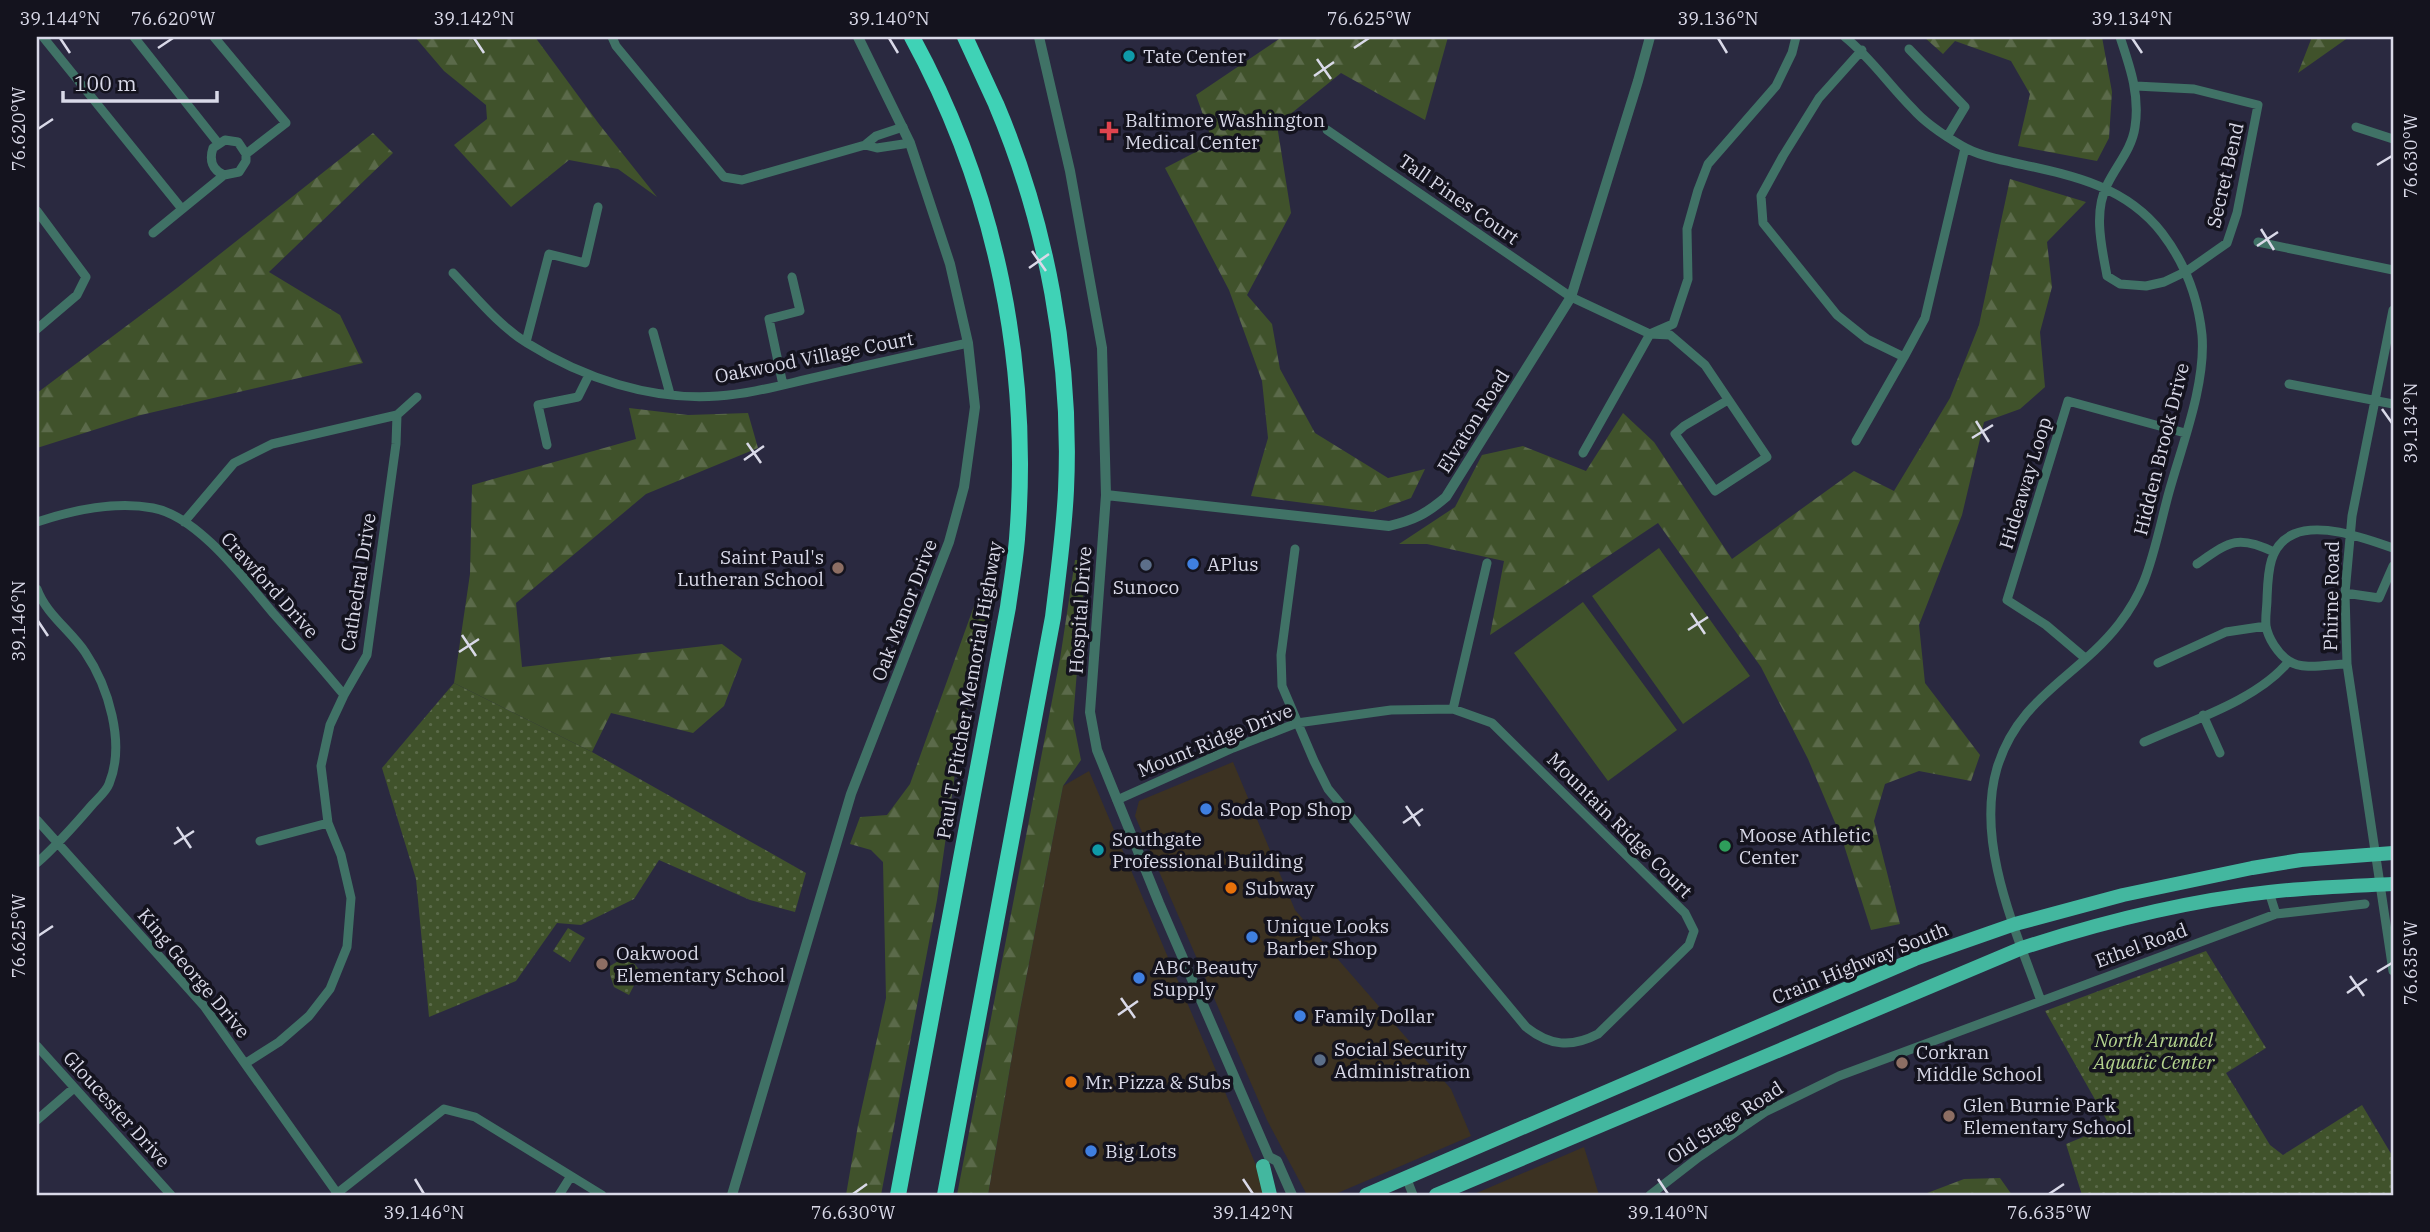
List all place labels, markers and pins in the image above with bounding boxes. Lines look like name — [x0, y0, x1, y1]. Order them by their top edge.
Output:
place label: Tate Center — [1143, 44, 1246, 68]
marker: Tate Center — [1121, 48, 1137, 64]
place label: Baltimore Washington Medical Center — [1125, 108, 1325, 154]
marker: Baltimore Washington Medical Center — [1099, 121, 1119, 141]
place label: Saint Paul's Lutheran School — [677, 545, 824, 591]
place label: APlus — [1207, 552, 1259, 576]
marker: APlus — [1185, 556, 1201, 572]
marker: Sunoco — [1138, 557, 1154, 573]
marker: Saint Paul's Lutheran School — [830, 560, 846, 576]
place label: Sunoco — [1113, 575, 1179, 599]
place label: Soda Pop Shop — [1220, 797, 1352, 821]
marker: Soda Pop Shop — [1198, 801, 1214, 817]
place label: Moose Athletic Center — [1739, 823, 1871, 869]
place label: Southgate Professional Building — [1112, 827, 1304, 873]
marker: Moose Athletic Center — [1717, 838, 1733, 854]
marker: Southgate Professional Building — [1090, 842, 1106, 858]
place label: Subway — [1245, 876, 1315, 900]
marker: Subway — [1223, 880, 1239, 896]
place label: Unique Looks Barber Shop — [1266, 914, 1389, 960]
marker: Unique Looks Barber Shop — [1244, 929, 1260, 945]
place label: Oakwood Elementary School — [616, 941, 786, 987]
place label: ABC Beauty Supply — [1153, 955, 1258, 1001]
marker: Oakwood Elementary School — [594, 956, 610, 972]
marker: ABC Beauty Supply — [1131, 970, 1147, 986]
place label: Family Dollar — [1314, 1004, 1435, 1028]
marker: Family Dollar — [1292, 1008, 1308, 1024]
place label: Social Security Administration — [1334, 1037, 1471, 1083]
place label: Corkran Middle School — [1916, 1040, 2042, 1086]
marker: Social Security Administration — [1312, 1052, 1328, 1068]
marker: Corkran Middle School — [1894, 1055, 1910, 1071]
place label: Mr. Pizza & Subs — [1085, 1070, 1231, 1094]
marker: Mr. Pizza & Subs — [1063, 1074, 1079, 1090]
place label: Glen Burnie Park Elementary School — [1963, 1093, 2133, 1139]
marker: Glen Burnie Park Elementary School — [1941, 1108, 1957, 1124]
place label: Big Lots — [1105, 1139, 1176, 1163]
marker: Big Lots — [1083, 1143, 1099, 1159]

